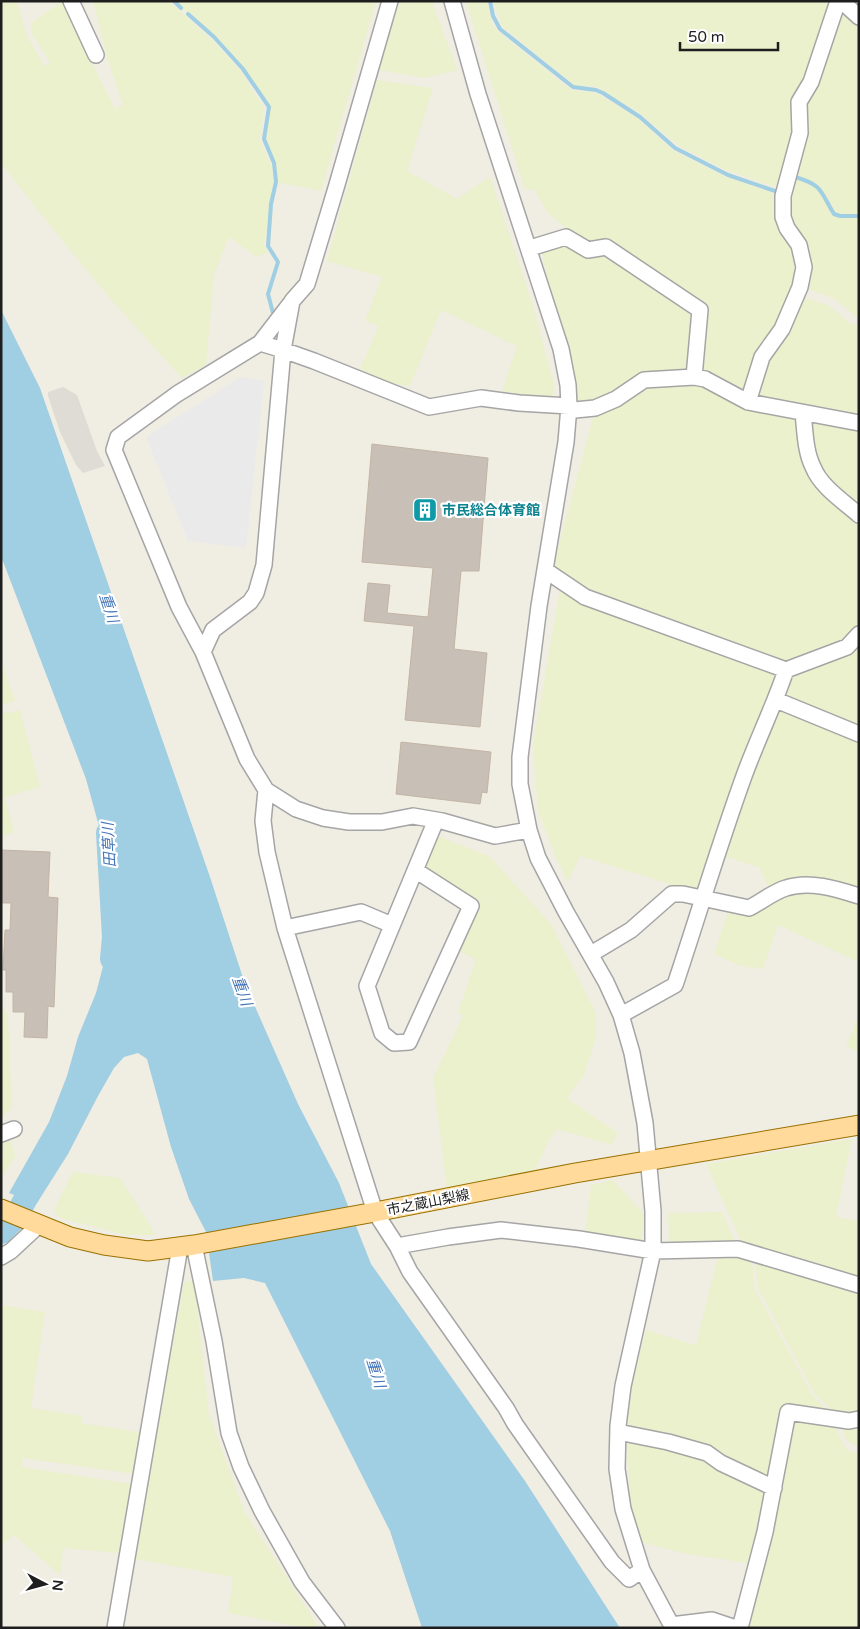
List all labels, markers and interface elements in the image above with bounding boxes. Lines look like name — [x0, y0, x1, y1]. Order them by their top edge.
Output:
scale bar — [680, 20, 778, 52]
text: 50 m — [688, 28, 725, 46]
building icon: 市民総合体育館 — [412, 497, 438, 523]
place label: 市民総合体育館 — [442, 502, 540, 519]
water label: 重川 — [96, 591, 123, 627]
water label: 田草川 — [99, 820, 119, 868]
water label: 重川 — [228, 974, 256, 1010]
street label: 市之蔵山梨線 — [385, 1186, 471, 1219]
water label: 重川 — [363, 1356, 390, 1392]
north arrow — [20, 1559, 70, 1609]
text: N — [48, 1579, 66, 1592]

